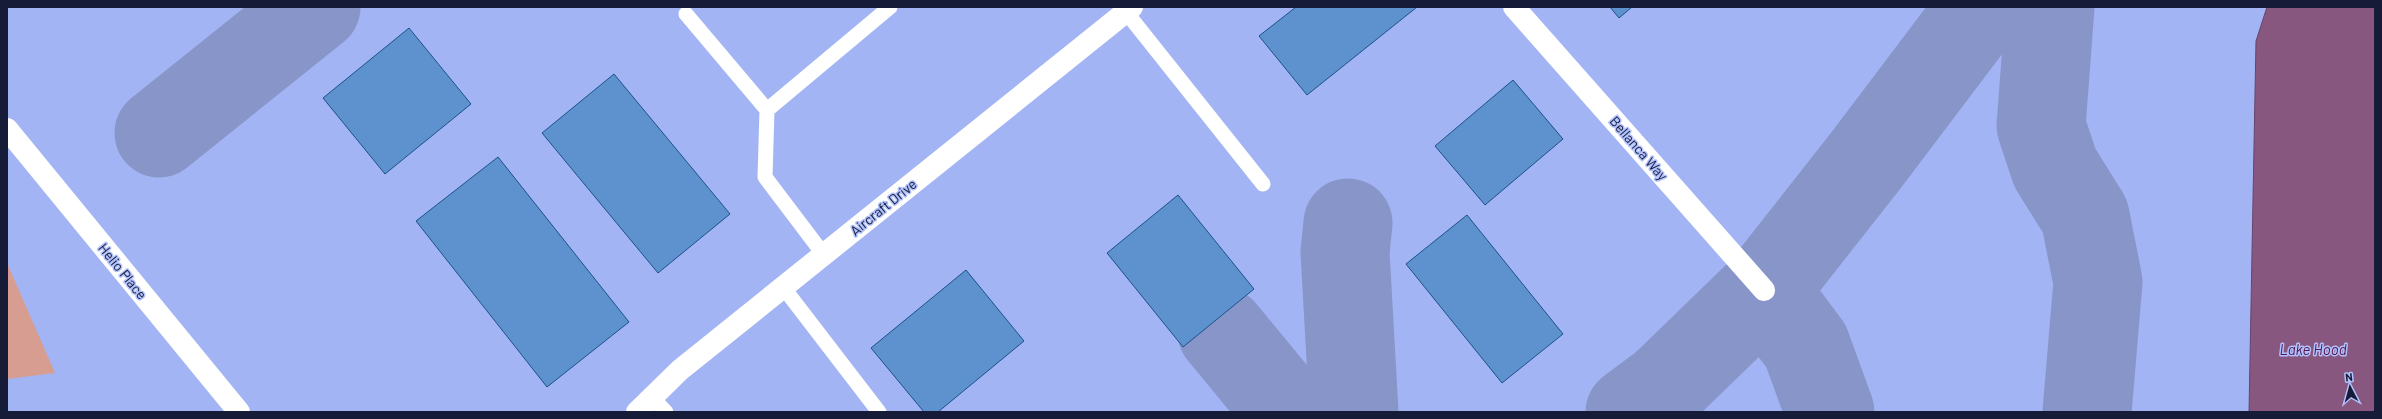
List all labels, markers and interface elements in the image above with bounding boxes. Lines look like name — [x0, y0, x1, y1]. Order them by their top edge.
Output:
street label: Bellanca Way — [1606, 112, 1672, 184]
street label: Aircraft Drive — [846, 175, 920, 239]
street label: Helio Place — [95, 240, 151, 302]
water label: Lake Hood — [2279, 340, 2347, 358]
north arrow — [2330, 367, 2370, 407]
text: N — [2345, 370, 2353, 383]

